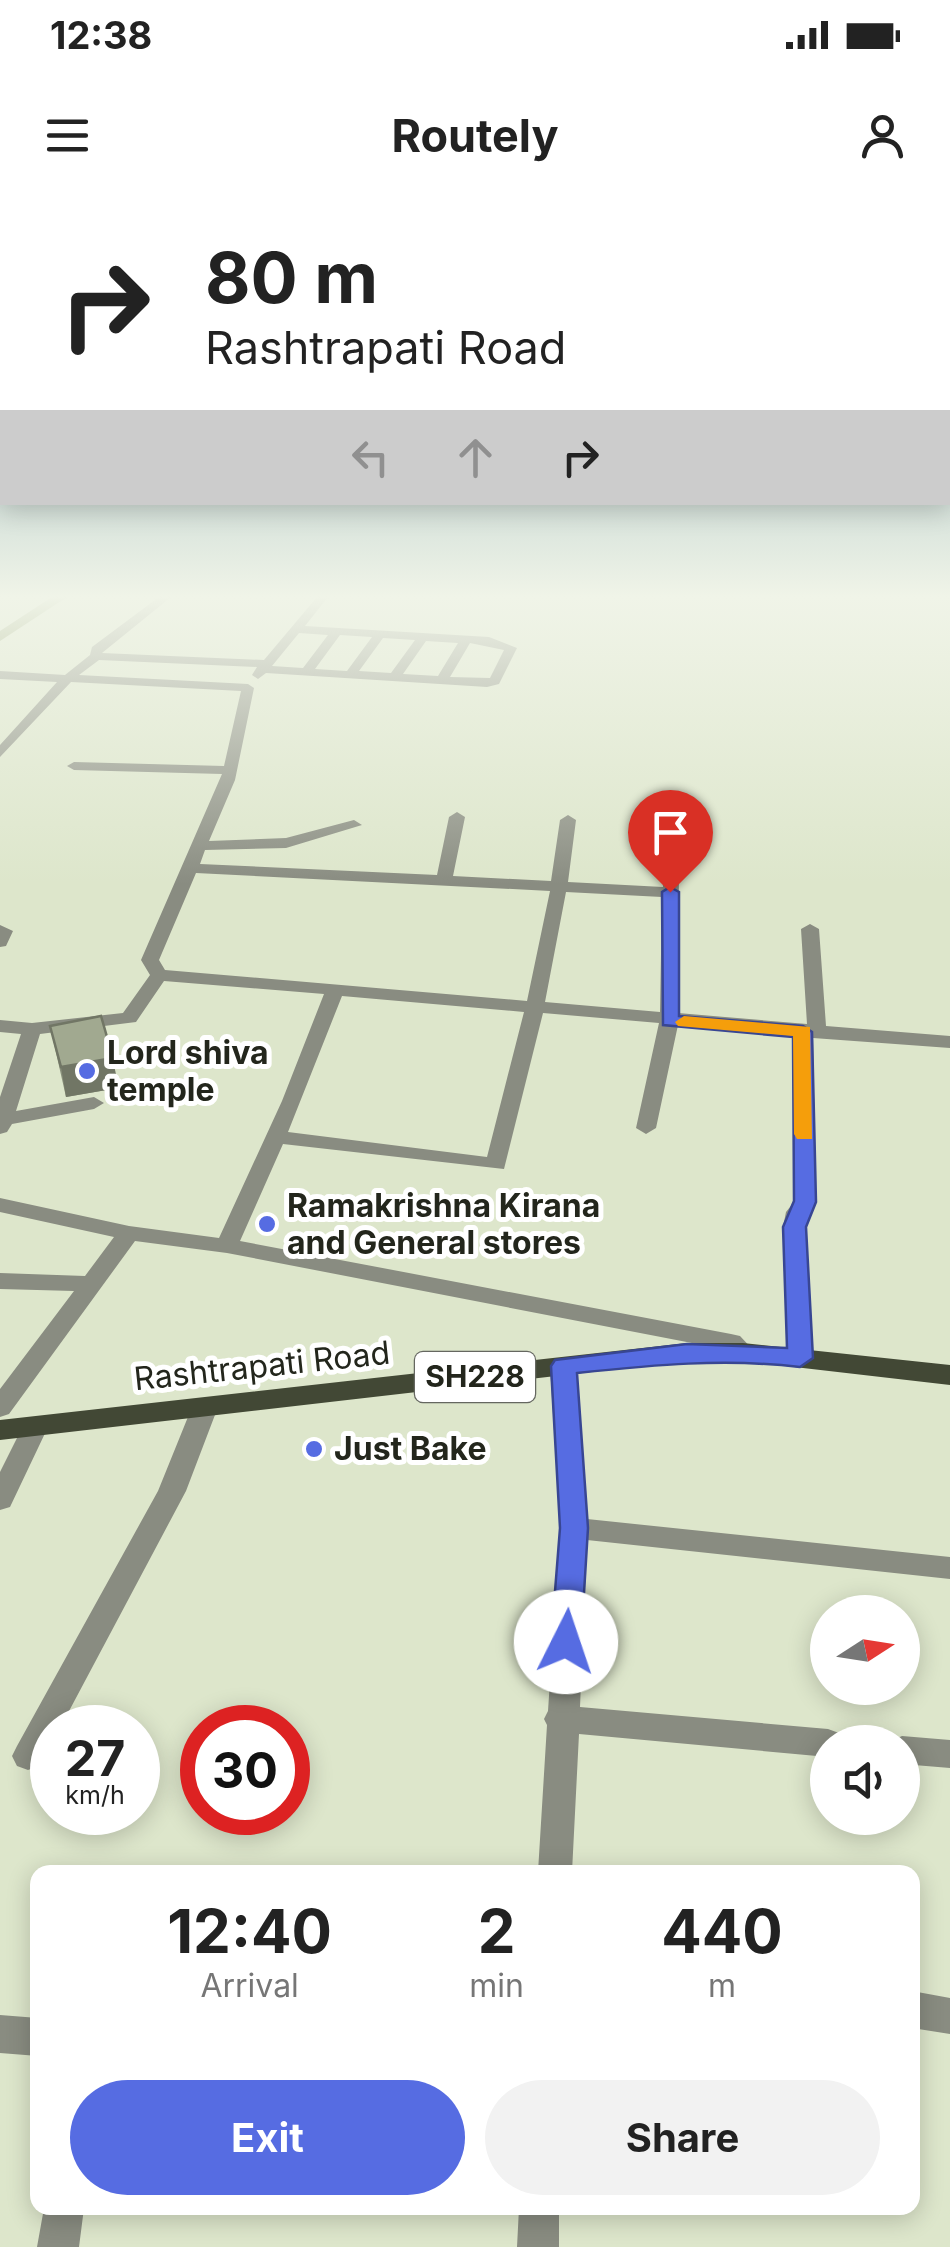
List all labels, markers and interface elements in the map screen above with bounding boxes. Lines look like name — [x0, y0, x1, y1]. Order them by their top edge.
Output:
text: 12:38 — [50, 12, 152, 58]
icon: menu — [40, 108, 95, 163]
text: Routely — [391, 108, 559, 163]
icon: person — [855, 108, 910, 163]
text: 80 m — [205, 235, 378, 320]
icon: right — [40, 240, 170, 370]
text: Rashtrapati Road — [205, 320, 566, 375]
icon: left — [343, 430, 398, 485]
icon: ahead — [448, 430, 503, 485]
icon: right — [553, 430, 608, 485]
pin — [628, 790, 713, 893]
icon: arrive — [643, 805, 698, 860]
place label: Lord shiva temple — [107, 1033, 269, 1109]
marker: Lord shiva temple — [76, 1060, 98, 1082]
place label: Ramakrishna Kirana and General stores — [287, 1186, 600, 1262]
marker: Ramakrishna Kirana and General stores — [256, 1213, 278, 1235]
street label: Rashtrapati Road — [132, 1333, 392, 1398]
road number: SH228 — [415, 1352, 535, 1402]
place label: Just Bake — [334, 1429, 487, 1468]
marker: Just Bake — [303, 1438, 325, 1460]
position arrow — [514, 1590, 618, 1694]
north arrow — [810, 1595, 920, 1705]
map controls — [810, 1595, 920, 1835]
speed limit sign: 30 — [180, 1705, 310, 1835]
button: sound — [810, 1725, 920, 1835]
text: 27 — [65, 1728, 125, 1788]
text: km/h — [65, 1780, 125, 1810]
text: 12:40 — [167, 1895, 332, 1967]
text: 2 — [478, 1895, 515, 1967]
text: 440 — [661, 1895, 783, 1967]
text: Arrival — [200, 1966, 299, 2005]
text: min — [469, 1966, 524, 2005]
text: m — [708, 1966, 736, 2005]
button: Exit — [70, 2080, 465, 2195]
button: Share — [485, 2080, 880, 2195]

